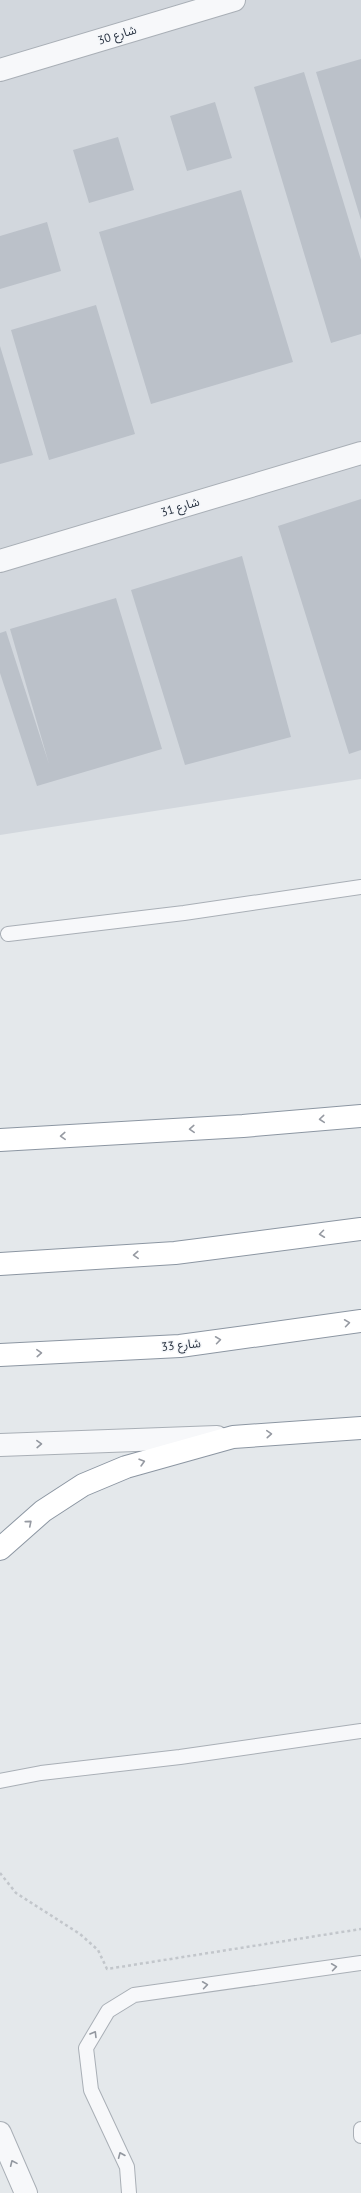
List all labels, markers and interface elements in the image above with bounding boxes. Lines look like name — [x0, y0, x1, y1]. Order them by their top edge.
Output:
street label: شارع 30 — [96, 22, 139, 49]
street label: شارع 31 — [159, 494, 202, 521]
one-way arrow — [319, 1115, 325, 1124]
one-way arrow — [189, 1124, 195, 1133]
one-way arrow — [60, 1132, 66, 1141]
one-way arrow — [319, 1229, 325, 1238]
one-way arrow — [133, 1251, 139, 1260]
one-way arrow — [344, 1319, 350, 1328]
street label: شارع 33 — [160, 1335, 202, 1356]
one-way arrow — [215, 1336, 221, 1345]
one-way arrow — [36, 1349, 42, 1357]
one-way arrow — [266, 1430, 272, 1439]
one-way arrow — [36, 1440, 42, 1448]
one-way arrow — [139, 1458, 146, 1467]
one-way arrow — [24, 1520, 31, 1527]
one-way arrow — [331, 1963, 337, 1972]
one-way arrow — [202, 1981, 208, 1990]
one-way arrow — [89, 2031, 96, 2038]
one-way arrow — [118, 2152, 126, 2159]
one-way arrow — [10, 2159, 18, 2167]

